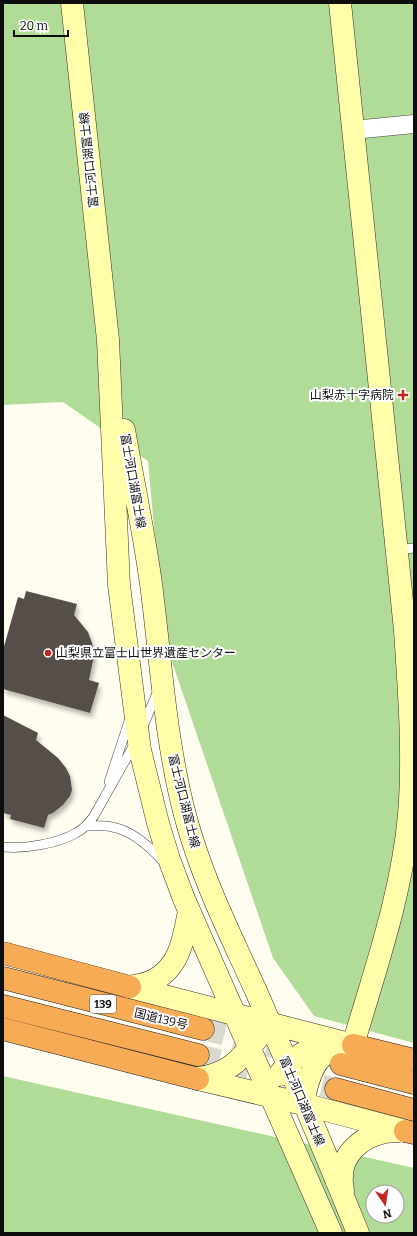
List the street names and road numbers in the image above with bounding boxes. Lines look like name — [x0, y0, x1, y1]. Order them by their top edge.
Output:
street label: 富士河口湖富士線 — [77, 112, 101, 208]
street label: 富士河口湖富士線 — [118, 433, 148, 529]
street label: 富士河口湖富士線 — [166, 753, 202, 849]
road number: 139 — [90, 995, 116, 1013]
street label: 国道139号 — [133, 1006, 189, 1032]
street label: 富士河口湖富士線 — [277, 1054, 327, 1148]

